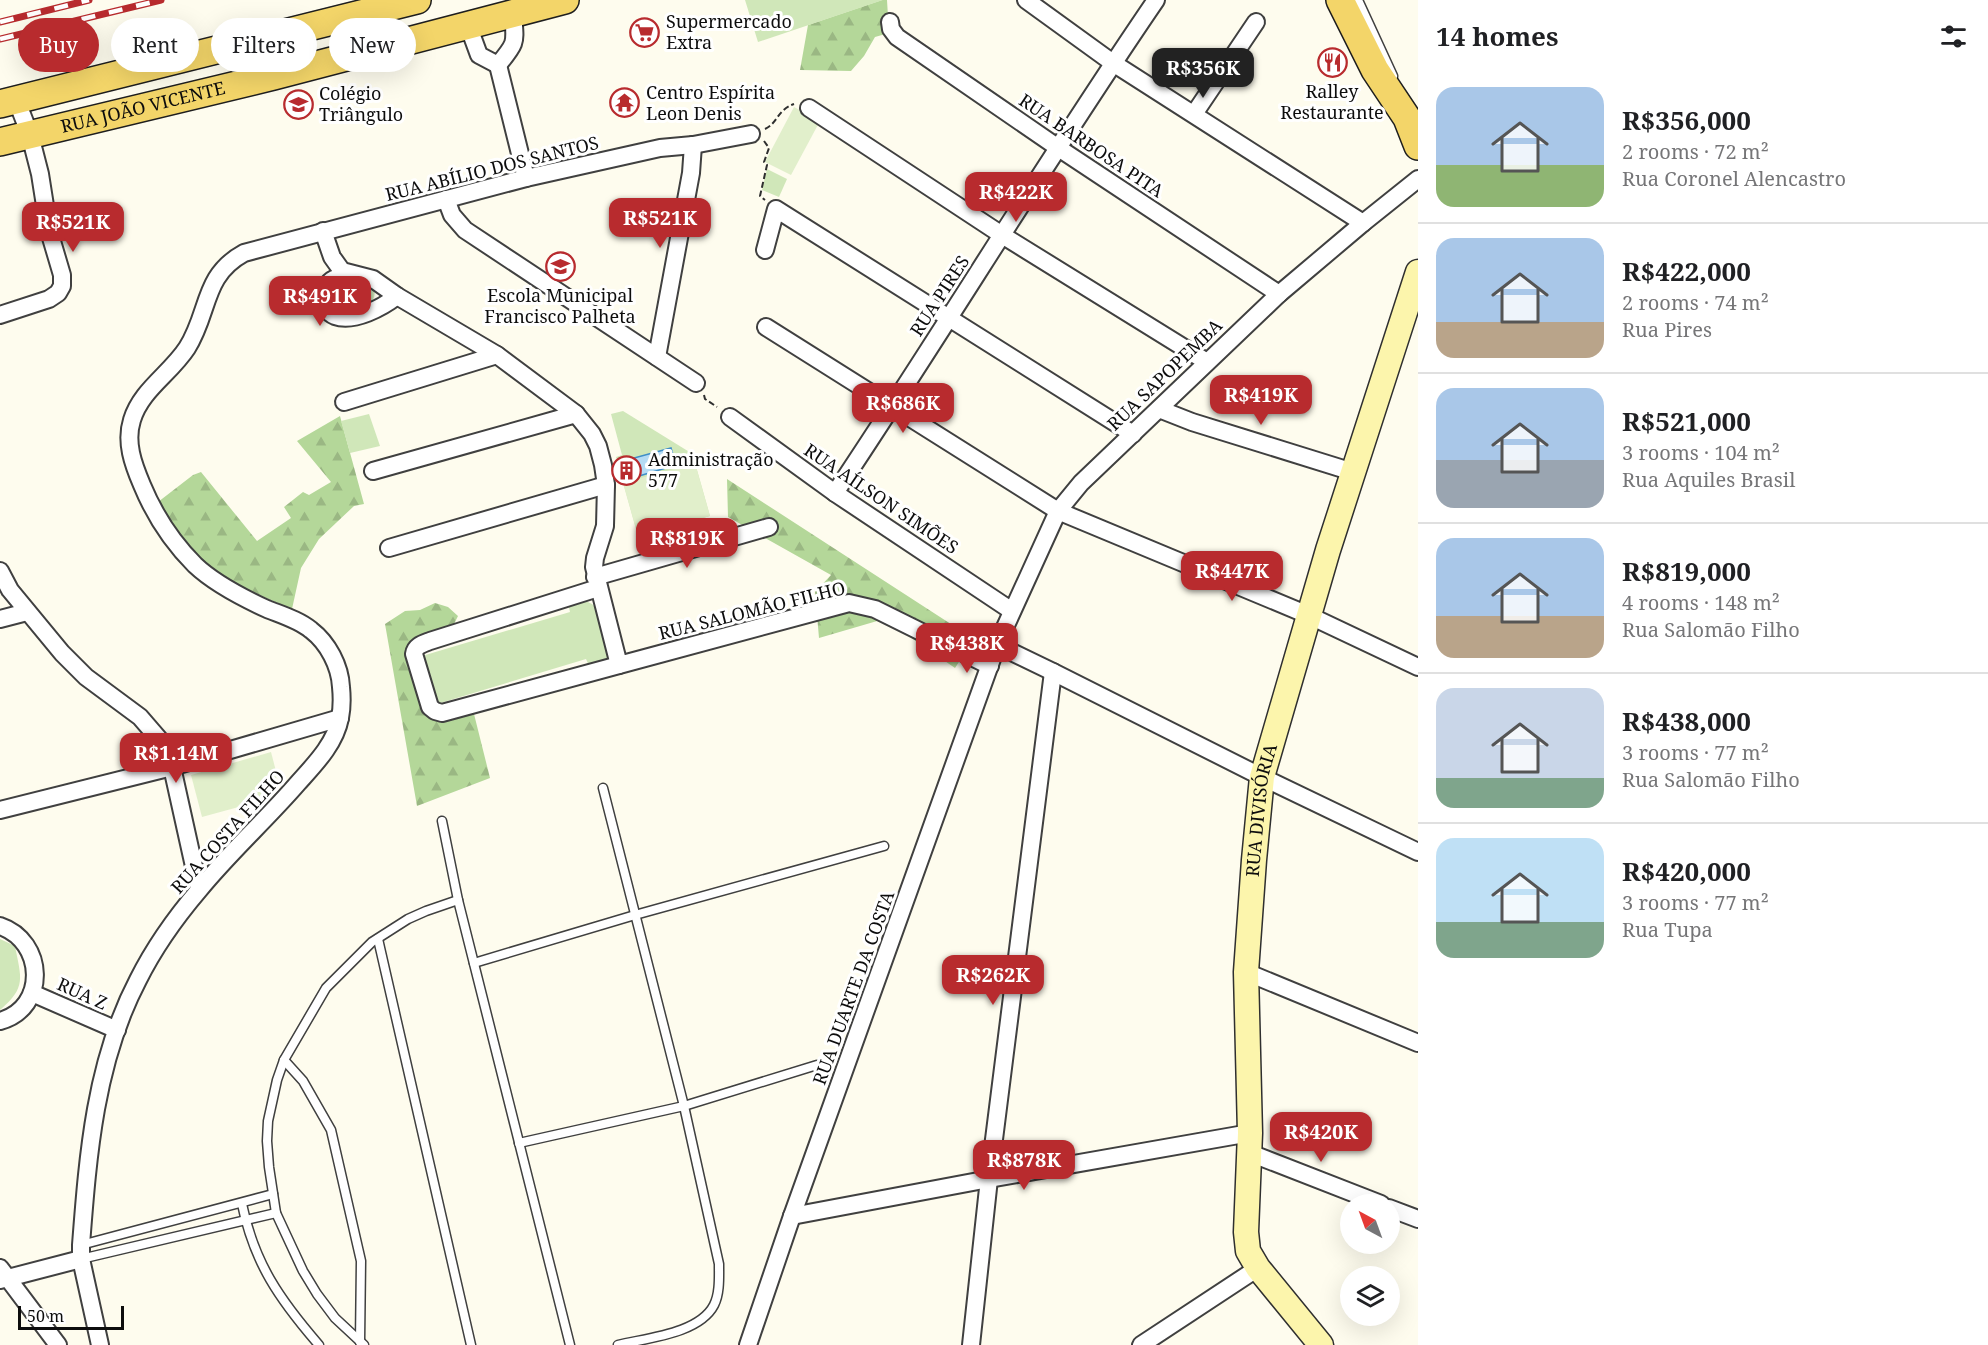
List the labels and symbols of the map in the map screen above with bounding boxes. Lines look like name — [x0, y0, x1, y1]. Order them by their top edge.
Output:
place label: Supermercado Extra — [666, 9, 792, 54]
supermarket icon: Supermercado Extra — [629, 16, 661, 48]
restaurant icon: Ralley Restaurante — [1316, 47, 1348, 79]
pin: R$356K — [1154, 48, 1252, 99]
street label: RUA JOÃO VICENTE — [58, 75, 227, 138]
place label: Ralley Restaurante — [1280, 79, 1384, 124]
place label: Centro Espírita Leon Denis — [646, 80, 775, 125]
place label: Colégio Triângulo — [319, 81, 403, 126]
temple icon: Centro Espírita Leon Denis — [609, 87, 641, 119]
school or university icon: Colégio Triângulo — [282, 88, 314, 120]
street label: RUA BARBOSA PITA — [1015, 88, 1169, 203]
street label: RUA ABÍLIO DOS SANTOS — [383, 130, 601, 206]
pin: R$422K — [967, 172, 1065, 223]
pin: R$521K — [611, 198, 709, 249]
pin: R$521K — [24, 202, 122, 253]
street label: RUA PIRES — [904, 250, 974, 341]
school or university icon: Escola Municipal Francisco Palheta — [544, 251, 576, 283]
pin: R$491K — [271, 276, 369, 327]
place label: Escola Municipal Francisco Palheta — [484, 283, 636, 328]
street label: RUA SAPOPEMBA — [1102, 313, 1227, 435]
pin: R$419K — [1212, 375, 1310, 426]
pin: R$686K — [854, 383, 952, 434]
street label: RUA AÍLSON SIMÕES — [800, 438, 963, 559]
place label: Administração 577 — [648, 447, 774, 492]
building icon: Administração 577 — [611, 454, 643, 486]
pin: R$819K — [638, 518, 736, 569]
pin: R$447K — [1183, 551, 1281, 602]
street label: RUA SALOMÃO FILHO — [656, 575, 848, 645]
pin: R$438K — [918, 623, 1016, 674]
pin: R$1.14M — [121, 733, 231, 784]
street label: RUA DIVISÓRIA — [1240, 740, 1282, 878]
street label: RUA COSTA FILHO — [165, 764, 289, 898]
street label: RUA DUARTE DA COSTA — [807, 887, 899, 1088]
pin: R$262K — [944, 955, 1042, 1006]
street label: RUA Z — [54, 972, 111, 1015]
pin: R$420K — [1272, 1112, 1370, 1163]
pin: R$878K — [975, 1140, 1073, 1191]
north arrow — [1340, 1194, 1400, 1254]
scale bar — [18, 1303, 124, 1330]

